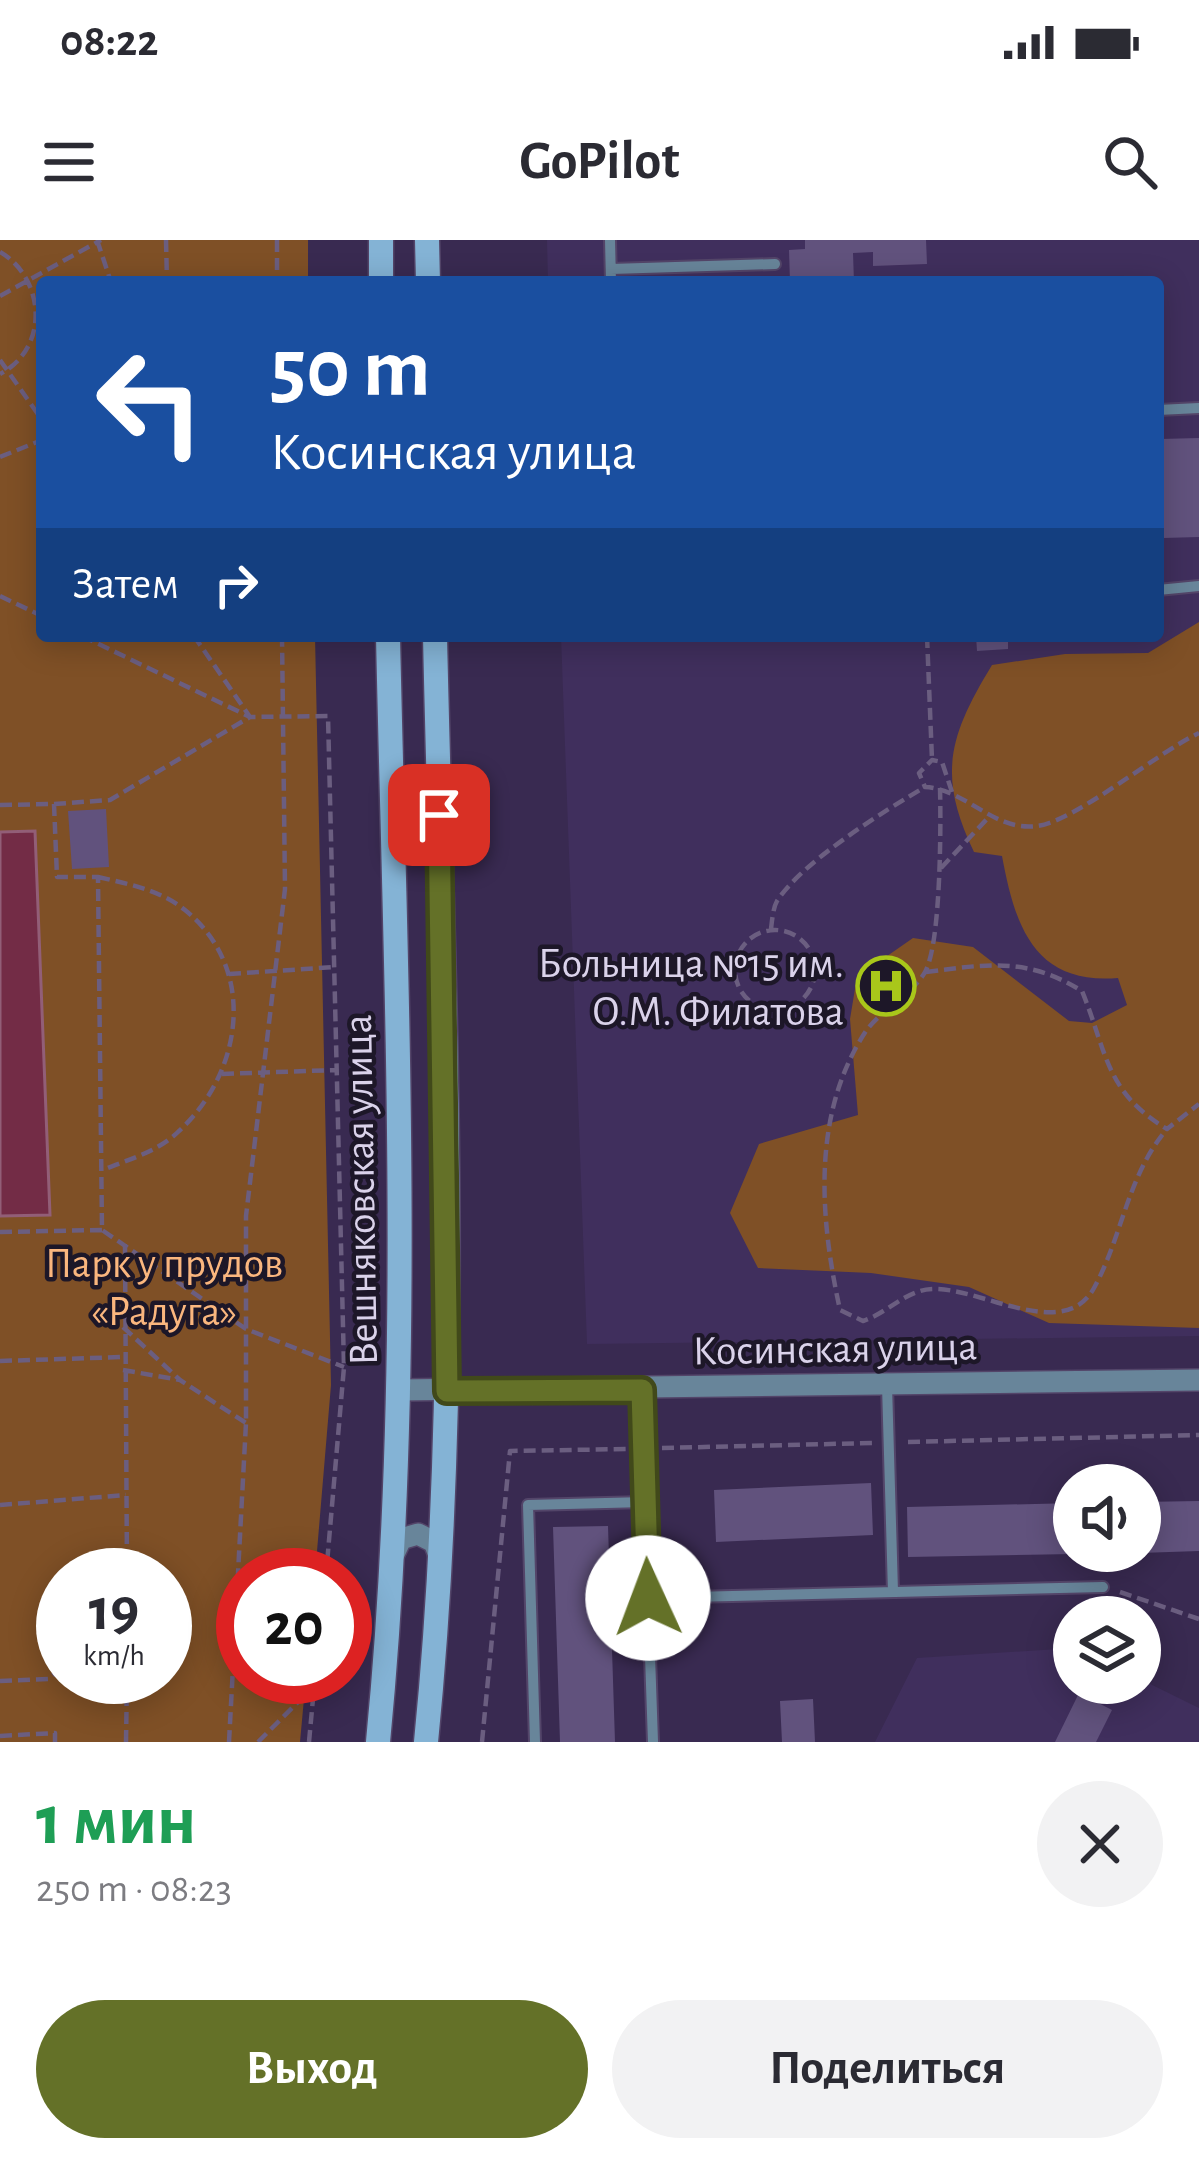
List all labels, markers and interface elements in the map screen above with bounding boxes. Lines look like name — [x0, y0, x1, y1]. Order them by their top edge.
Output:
text: 08:22 — [60, 19, 158, 64]
icon: menu — [36, 129, 102, 195]
icon: search — [1097, 129, 1163, 195]
text: GoPilot — [519, 135, 680, 189]
icon: left — [72, 324, 228, 480]
text: 50 m — [270, 328, 431, 412]
text: Косинская улица — [270, 426, 636, 480]
icon: right — [203, 552, 269, 618]
text: Затем — [72, 562, 179, 607]
pin — [388, 764, 490, 866]
icon: arrive — [406, 782, 472, 848]
place label: Больница №15 им. О.М. Филатова — [538, 943, 844, 1033]
hospital icon: Больница №15 им. О.М. Филатова — [855, 955, 917, 1017]
street label: Вешняковская улица — [337, 1014, 385, 1366]
park label: Парк у прудов «Радуга» — [45, 1243, 283, 1333]
street label: Косинская улица — [692, 1326, 978, 1372]
map controls — [1053, 1464, 1161, 1704]
button: sound — [1053, 1464, 1161, 1572]
position arrow — [585, 1535, 711, 1661]
speed limit sign: 20 — [216, 1548, 372, 1704]
text: 19 — [89, 1581, 139, 1641]
button: layers — [1053, 1596, 1161, 1704]
text: km/h — [83, 1641, 145, 1671]
button: close — [1037, 1781, 1163, 1907]
text: 1 мин — [36, 1785, 197, 1857]
text: 250 m · 08:23 — [36, 1870, 232, 1909]
button: Выход — [36, 2000, 588, 2138]
button: Поделиться — [612, 2000, 1163, 2138]

